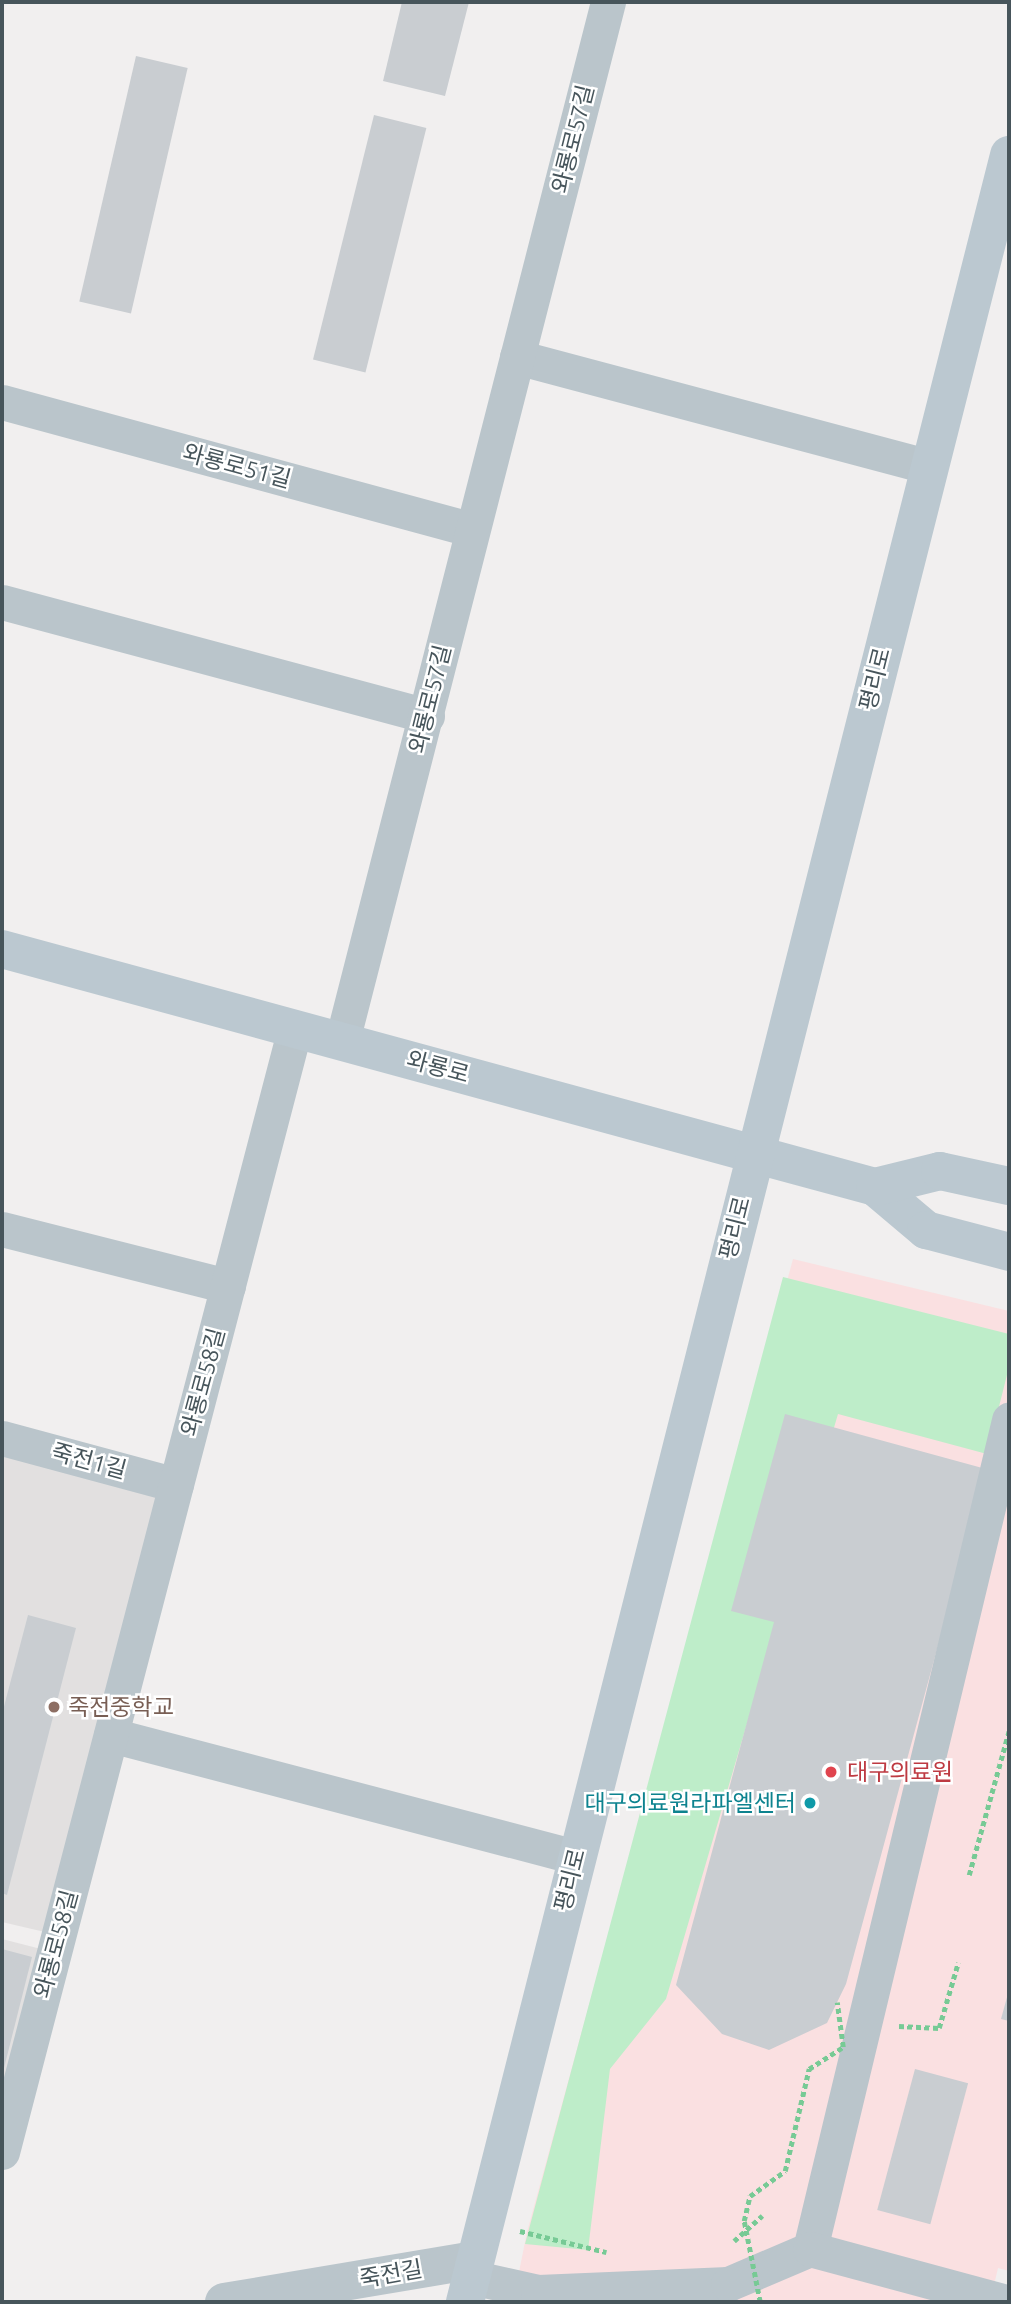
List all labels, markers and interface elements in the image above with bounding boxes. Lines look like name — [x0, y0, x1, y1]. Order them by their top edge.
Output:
street label: 와룡로57길 — [546, 82, 600, 196]
street label: 와룡로51길 — [180, 438, 294, 494]
street label: 와룡로57길 — [403, 642, 457, 756]
street label: 평리로 — [854, 645, 896, 713]
street label: 와룡로 — [404, 1045, 472, 1089]
street label: 평리로 — [714, 1194, 756, 1262]
street label: 와룡로58길 — [175, 1325, 231, 1439]
street label: 죽전1길 — [49, 1438, 129, 1484]
place label: 죽전중학교 — [68, 1693, 174, 1721]
marker: 죽전중학교 — [46, 1699, 62, 1715]
place label: 대구의료원 — [847, 1758, 953, 1786]
marker: 대구의료원 — [821, 1762, 841, 1782]
place label: 대구의료원라파엘센터 — [584, 1789, 796, 1817]
marker: 대구의료원라파엘센터 — [802, 1795, 818, 1811]
street label: 평리로 — [549, 1846, 591, 1914]
street label: 와룡로58길 — [28, 1887, 84, 2001]
street label: 죽전길 — [357, 2255, 425, 2293]

